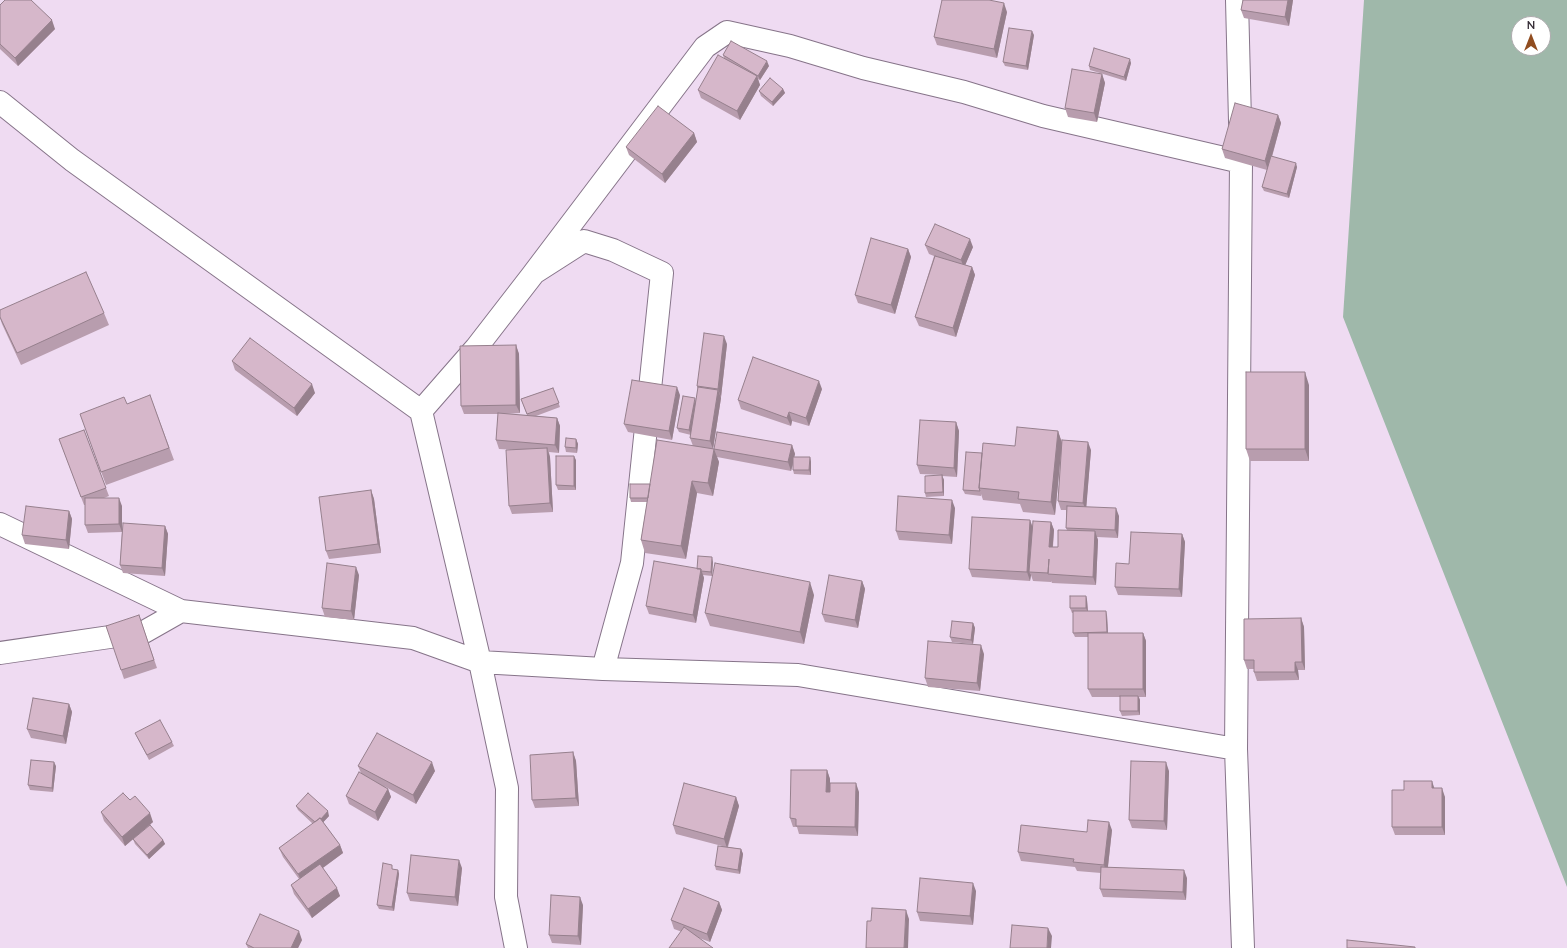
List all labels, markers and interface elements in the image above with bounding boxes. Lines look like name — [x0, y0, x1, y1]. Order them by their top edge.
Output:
north arrow — [1511, 16, 1551, 56]
text: N — [1527, 18, 1535, 31]

